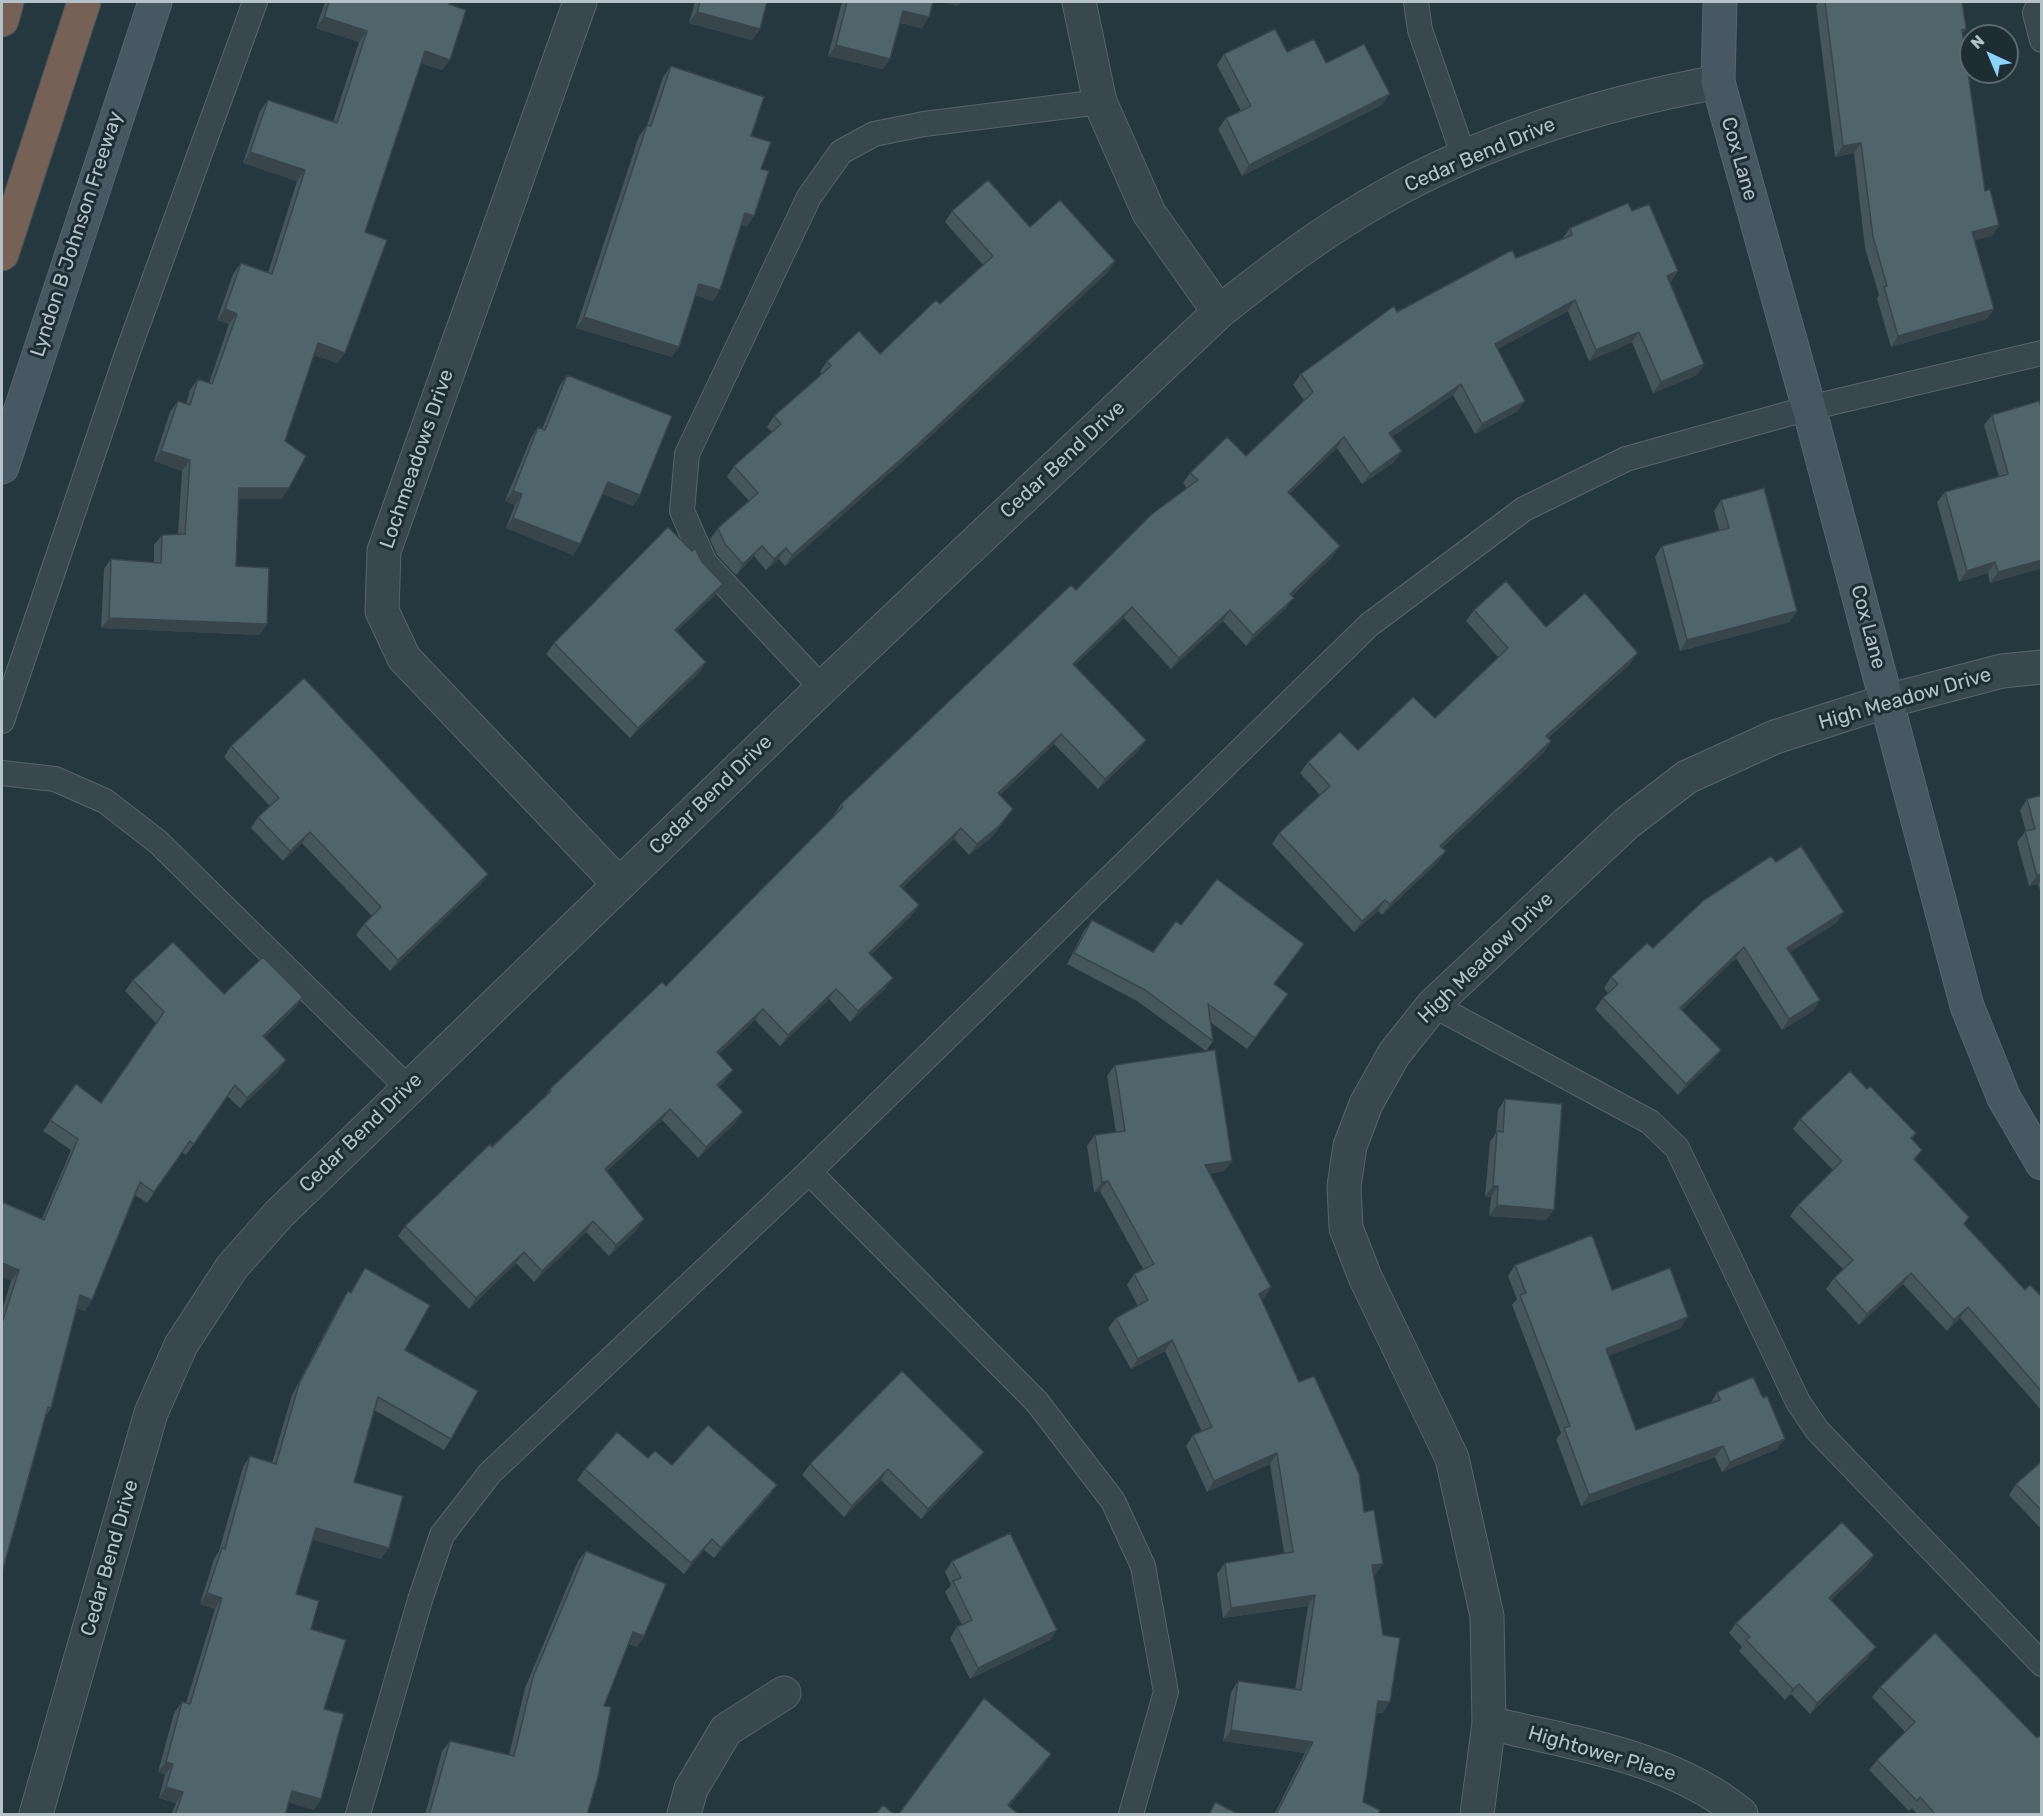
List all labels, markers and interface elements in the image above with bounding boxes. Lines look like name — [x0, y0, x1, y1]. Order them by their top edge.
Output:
north arrow — [1959, 24, 2019, 84]
text: N — [1967, 31, 1988, 53]
street label: Lyndon B Johnson Freeway — [26, 108, 128, 360]
street label: Cedar Bend Drive — [1401, 112, 1559, 198]
street label: Cox Lane — [1716, 114, 1762, 204]
street label: Lochmeadows Drive — [375, 366, 459, 552]
street label: Cedar Bend Drive — [996, 396, 1130, 524]
street label: Cox Lane — [1845, 582, 1891, 672]
street label: High Meadow Drive — [1816, 663, 1994, 735]
street label: Cedar Bend Drive — [645, 730, 777, 860]
street label: High Meadow Drive — [1413, 887, 1559, 1029]
street label: Cedar Bend Drive — [295, 1068, 427, 1198]
street label: Cedar Bend Drive — [76, 1477, 144, 1639]
street label: Hightower Place — [1525, 1721, 1679, 1787]

